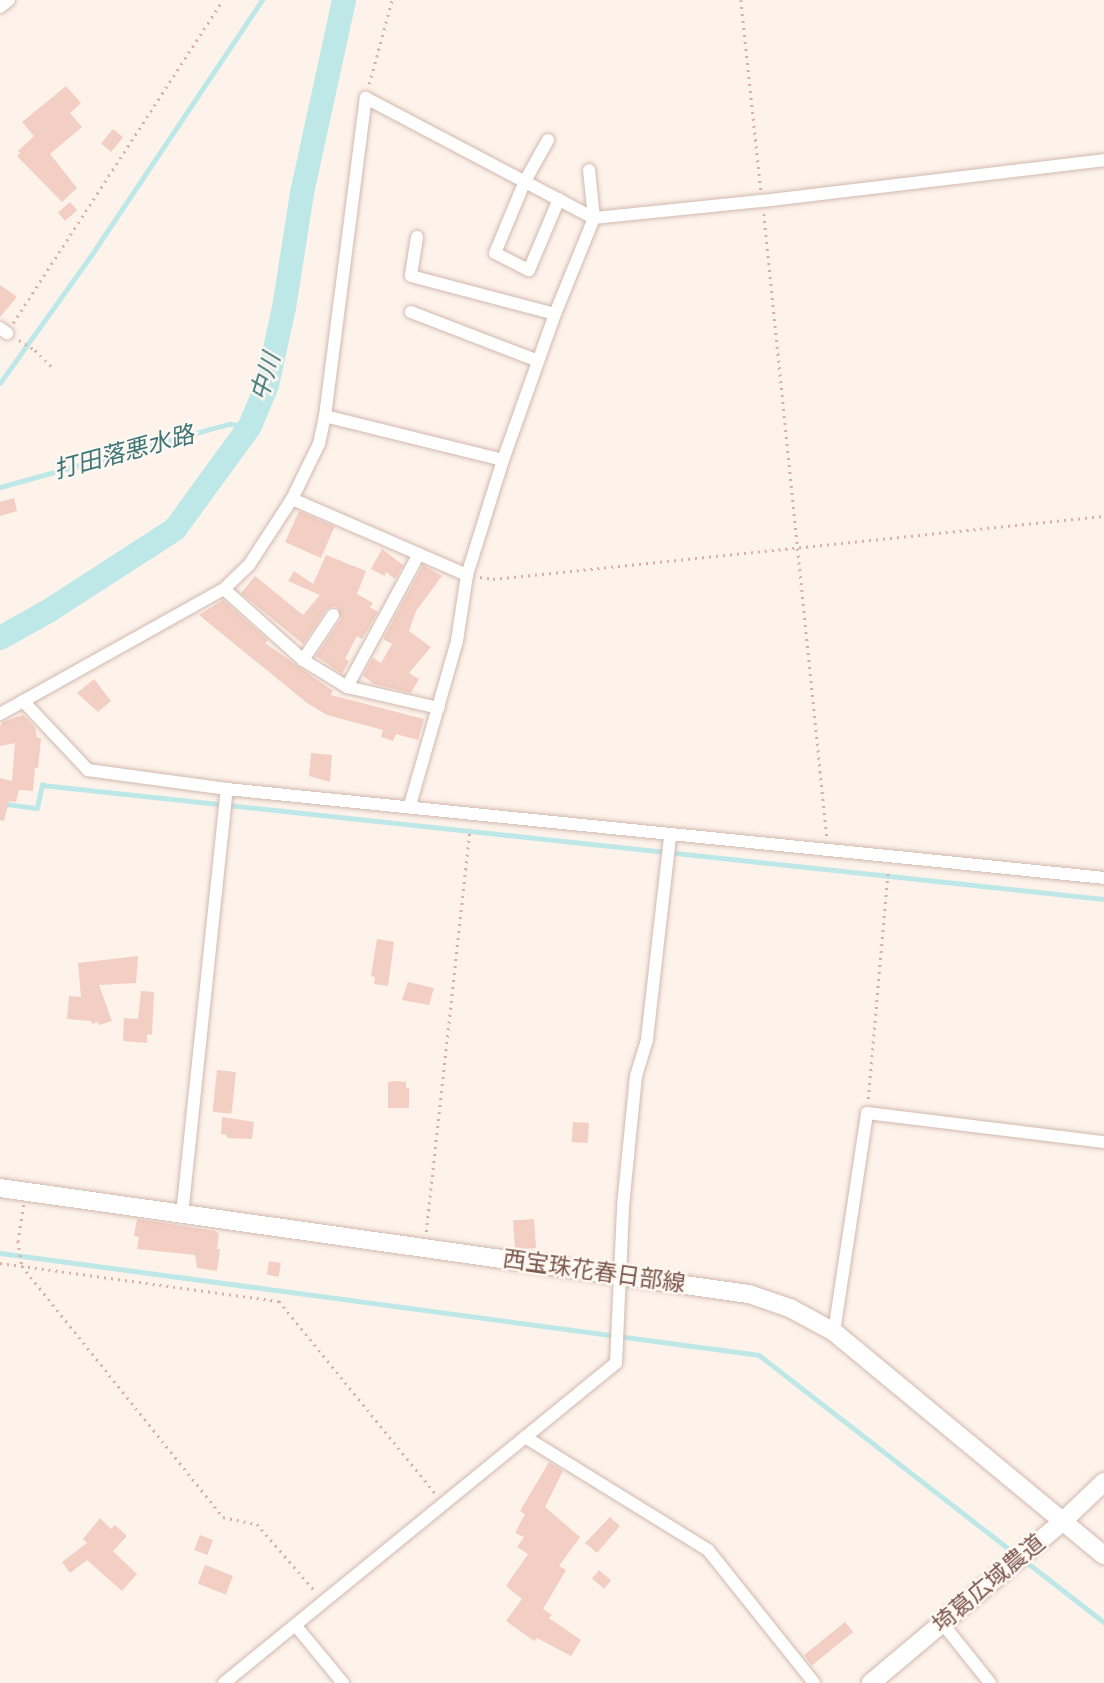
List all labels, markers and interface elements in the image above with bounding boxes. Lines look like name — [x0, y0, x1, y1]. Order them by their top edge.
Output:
water label: 中川 — [245, 350, 287, 404]
water label: 打田落悪水路 — [51, 420, 197, 486]
street label: 西宝珠花春日部線 — [501, 1246, 687, 1298]
street label: 埼葛広域農道 — [927, 1529, 1051, 1639]

